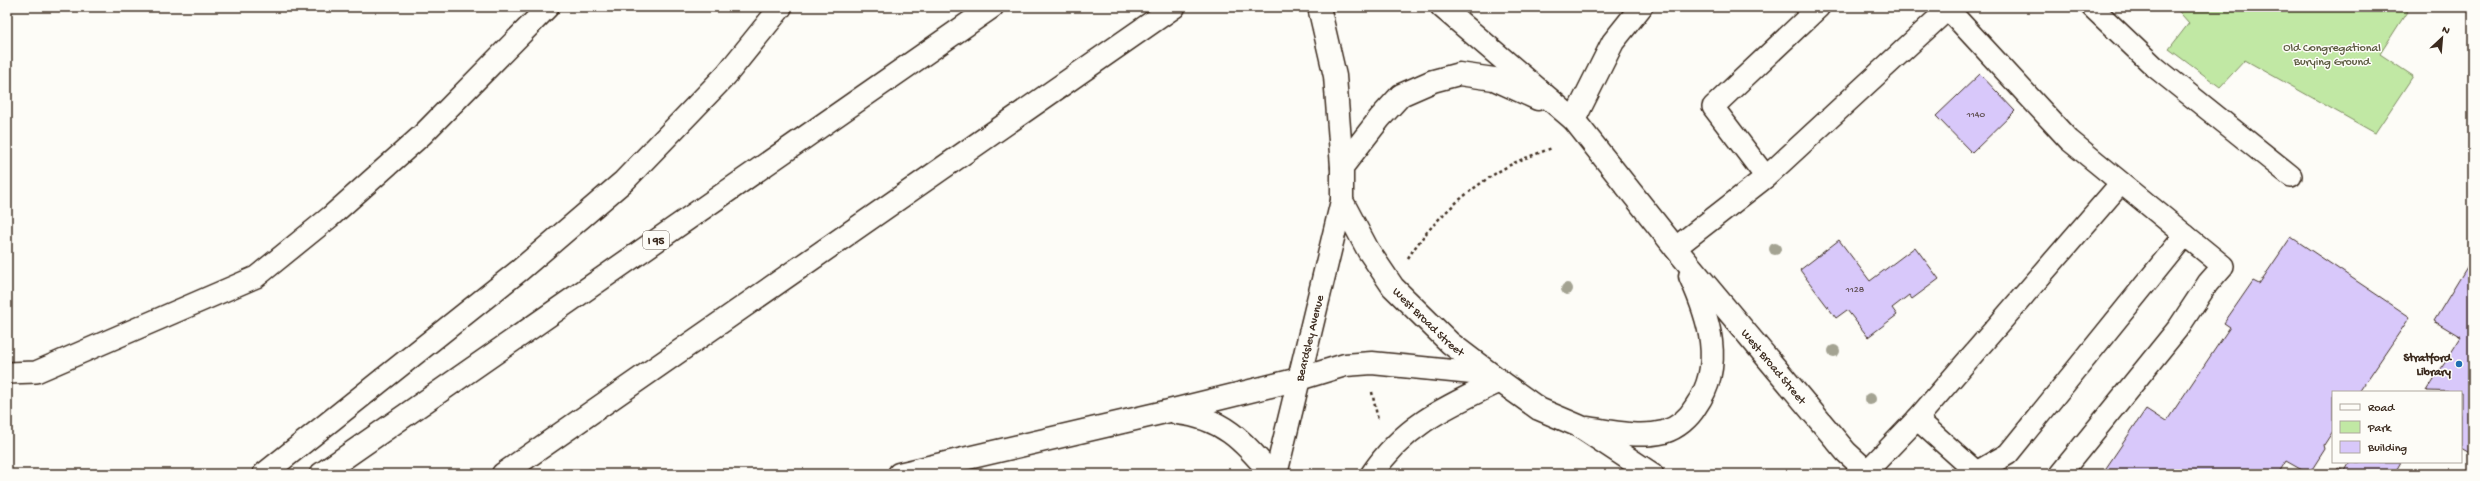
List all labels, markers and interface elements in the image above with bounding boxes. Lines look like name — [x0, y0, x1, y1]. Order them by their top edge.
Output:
north arrow — [2422, 18, 2462, 58]
text: N — [2440, 24, 2451, 38]
park label: Old Congregational Burying Ground — [2283, 42, 2381, 70]
house number: 1140 — [1966, 109, 1986, 121]
road number: I 95 — [643, 231, 669, 249]
house number: 1128 — [1845, 284, 1865, 296]
street label: West Broad Street — [1389, 285, 1467, 361]
street label: Beardsley Avenue — [1293, 293, 1328, 384]
street label: West Broad Street — [1737, 327, 1809, 409]
place label: Stratford Library — [2404, 352, 2453, 380]
marker: Stratford Library — [2454, 359, 2464, 369]
legend — [2332, 391, 2462, 463]
text: Road — [2368, 402, 2395, 416]
text: Park — [2367, 422, 2393, 436]
text: Building — [2367, 442, 2407, 456]

